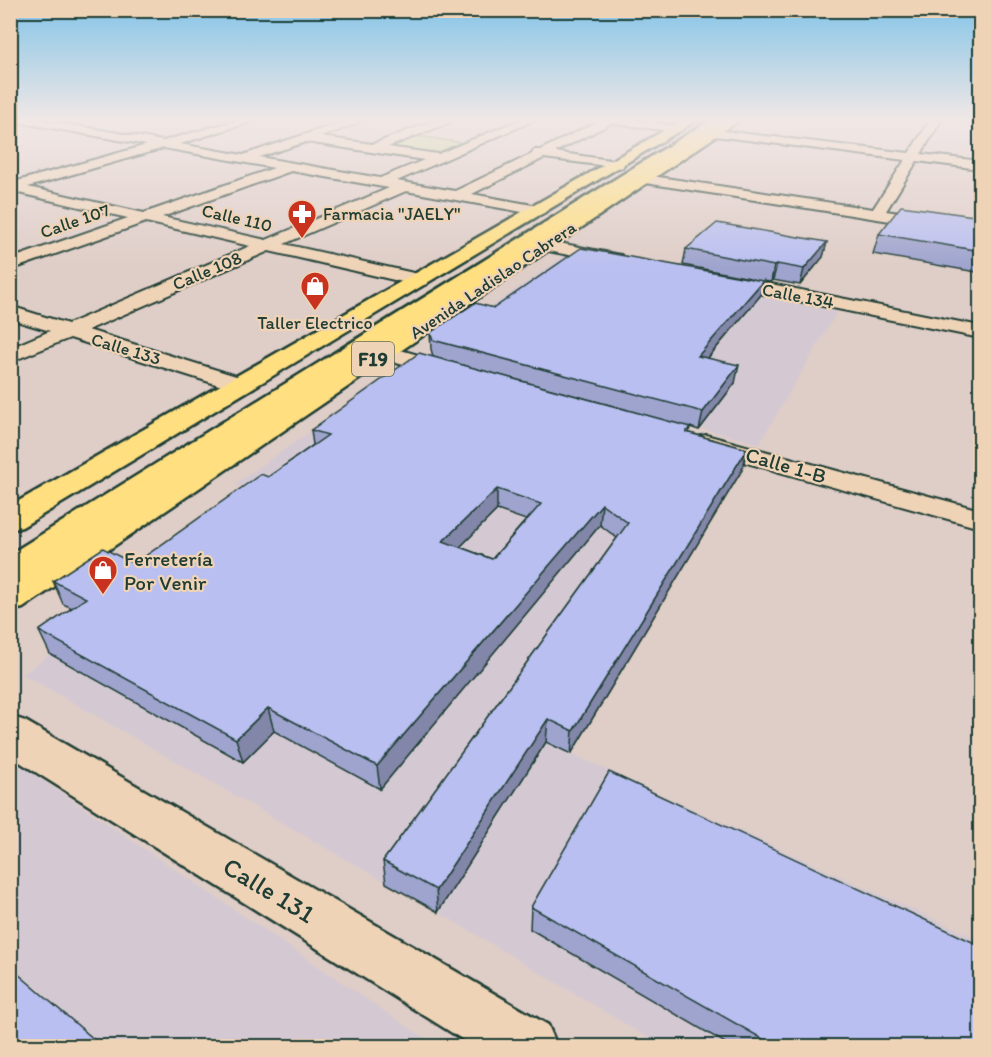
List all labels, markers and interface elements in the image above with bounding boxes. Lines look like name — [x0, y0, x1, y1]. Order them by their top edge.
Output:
pharmacy icon: Farmacia "JAELY" — [286, 198, 318, 240]
street label: Calle 107 — [37, 199, 113, 243]
street label: Calle 110 — [200, 199, 274, 237]
place label: Farmacia "JAELY" — [323, 203, 460, 225]
street label: Avenida Ladislao Cabrera — [406, 216, 581, 344]
street label: Calle 108 — [169, 247, 245, 295]
shop icon: Taller Electrico — [299, 270, 331, 312]
street label: Calle 134 — [760, 278, 836, 314]
place label: Taller Electrico — [257, 312, 373, 334]
street label: Calle 133 — [88, 328, 164, 370]
road number: F19 — [352, 342, 394, 376]
street label: Calle 1-B — [743, 442, 829, 488]
place label: Ferretería Por Venir — [124, 546, 213, 595]
shop icon: Ferretería Por Venir — [87, 554, 119, 596]
street label: Calle 131 — [217, 850, 321, 930]

